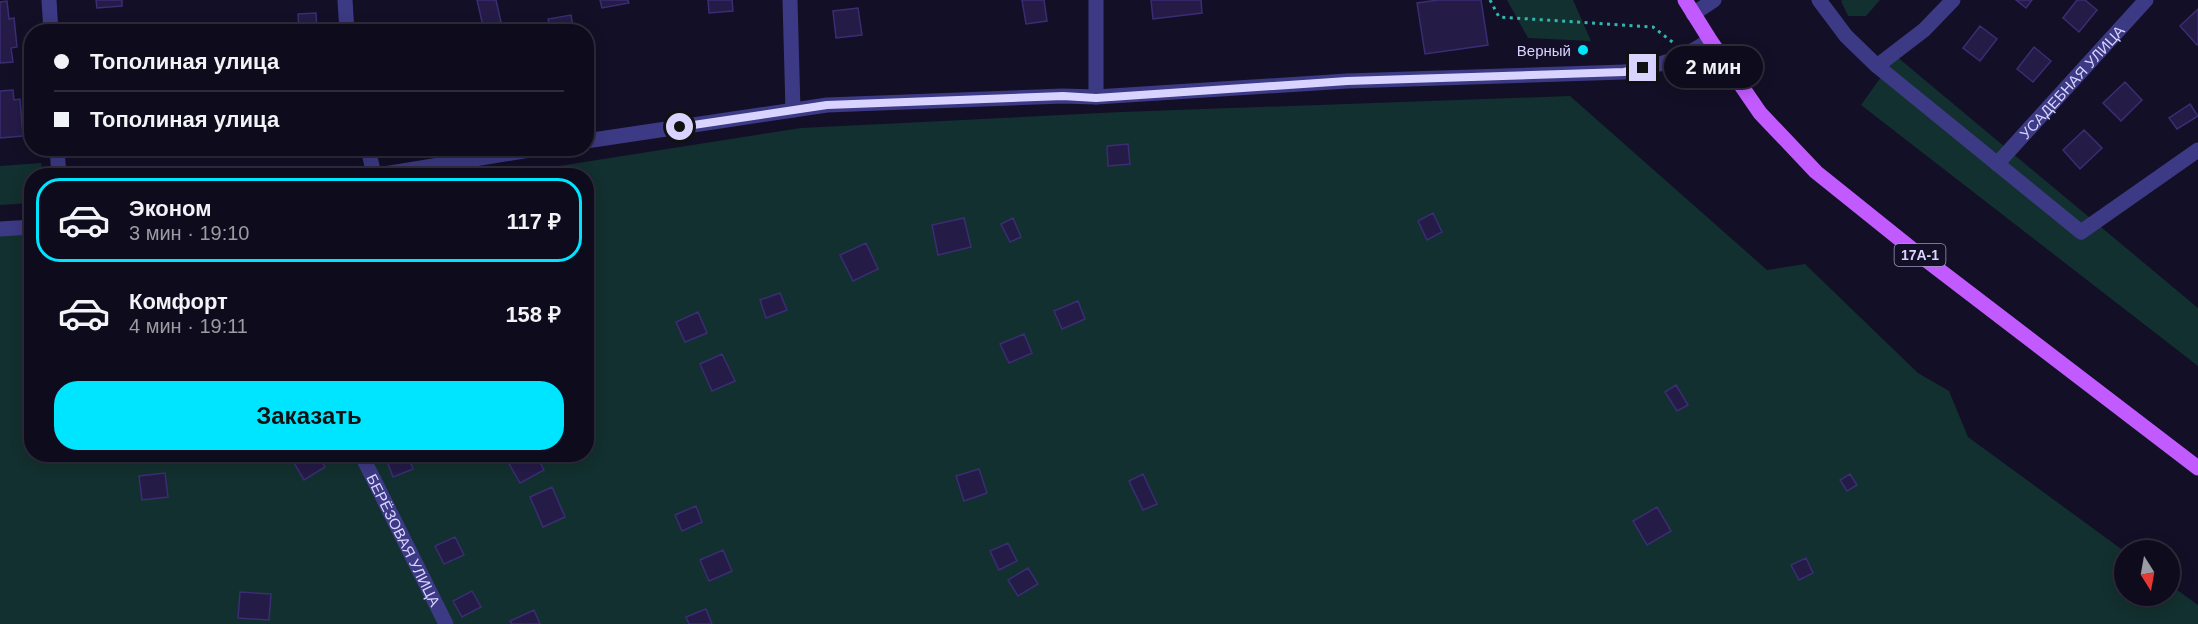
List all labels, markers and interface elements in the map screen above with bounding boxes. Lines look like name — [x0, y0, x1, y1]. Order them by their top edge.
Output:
street label: УСАДЕБНАЯ УЛИЦА — [2016, 22, 2127, 142]
place label: Верный — [1517, 42, 1571, 59]
marker: Верный — [1576, 43, 1590, 57]
callout: 2 мин — [1664, 47, 1763, 89]
text: Тополиная улица — [90, 49, 279, 74]
route end — [1629, 54, 1656, 81]
text: 2 мин — [1686, 56, 1741, 78]
text: Тополиная улица — [90, 107, 279, 132]
route start — [666, 113, 693, 140]
icon: car — [57, 193, 111, 247]
text: Эконом — [129, 196, 212, 221]
text: 117 ₽ — [507, 209, 561, 234]
text: 3 мин · 19:10 — [129, 222, 249, 244]
road number: 17А-1 — [1894, 244, 1946, 266]
icon: car — [57, 286, 111, 340]
text: Комфорт — [129, 289, 228, 314]
text: 158 ₽ — [505, 302, 561, 327]
text: 4 мин · 19:11 — [129, 315, 248, 337]
button: Заказать — [54, 381, 564, 450]
street label: БЕРЁЗОВАЯ УЛИЦА — [364, 471, 444, 609]
north arrow — [2114, 540, 2180, 606]
map controls — [2114, 540, 2180, 606]

